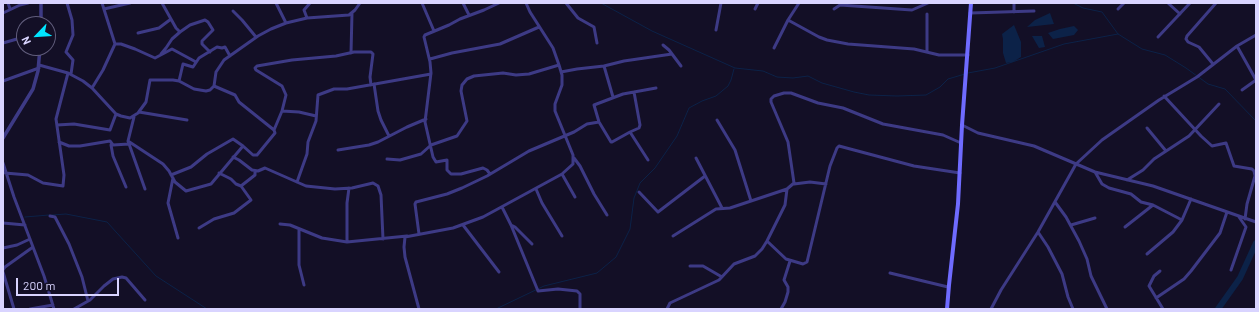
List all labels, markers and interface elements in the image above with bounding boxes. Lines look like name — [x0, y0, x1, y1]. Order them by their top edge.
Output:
north arrow — [16, 16, 56, 56]
text: N — [18, 35, 33, 47]
scale bar — [18, 270, 121, 296]
text: 200 m — [23, 278, 55, 292]

